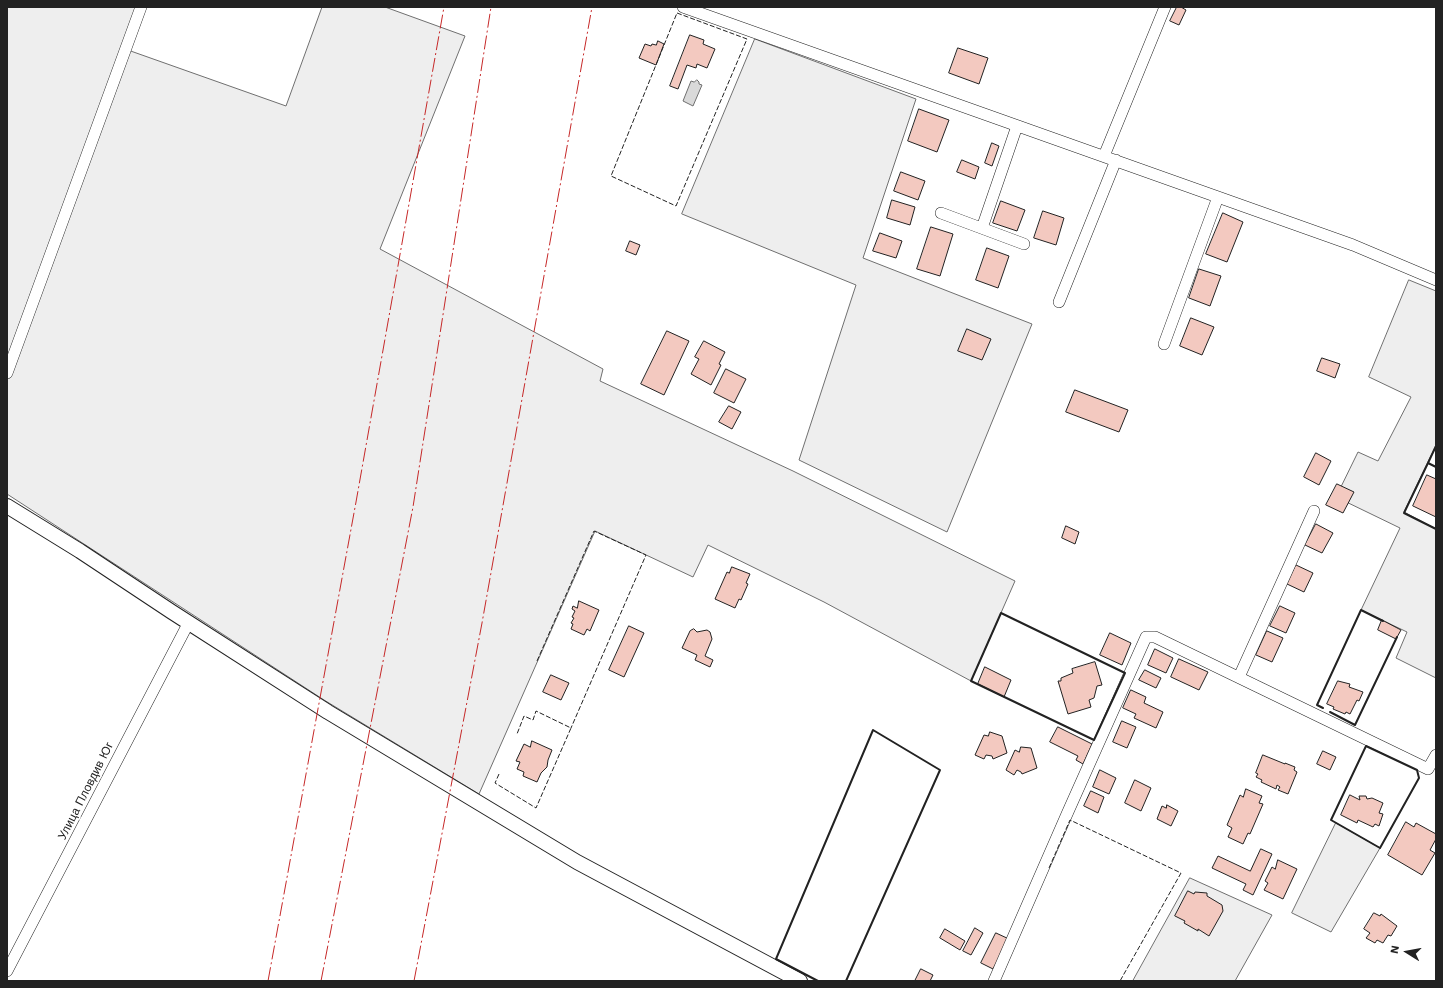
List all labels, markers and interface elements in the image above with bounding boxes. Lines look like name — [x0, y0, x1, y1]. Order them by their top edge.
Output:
street label: Улица Пловдив Юг — [55, 740, 117, 842]
north arrow — [1387, 932, 1427, 972]
text: N — [1388, 944, 1402, 955]

